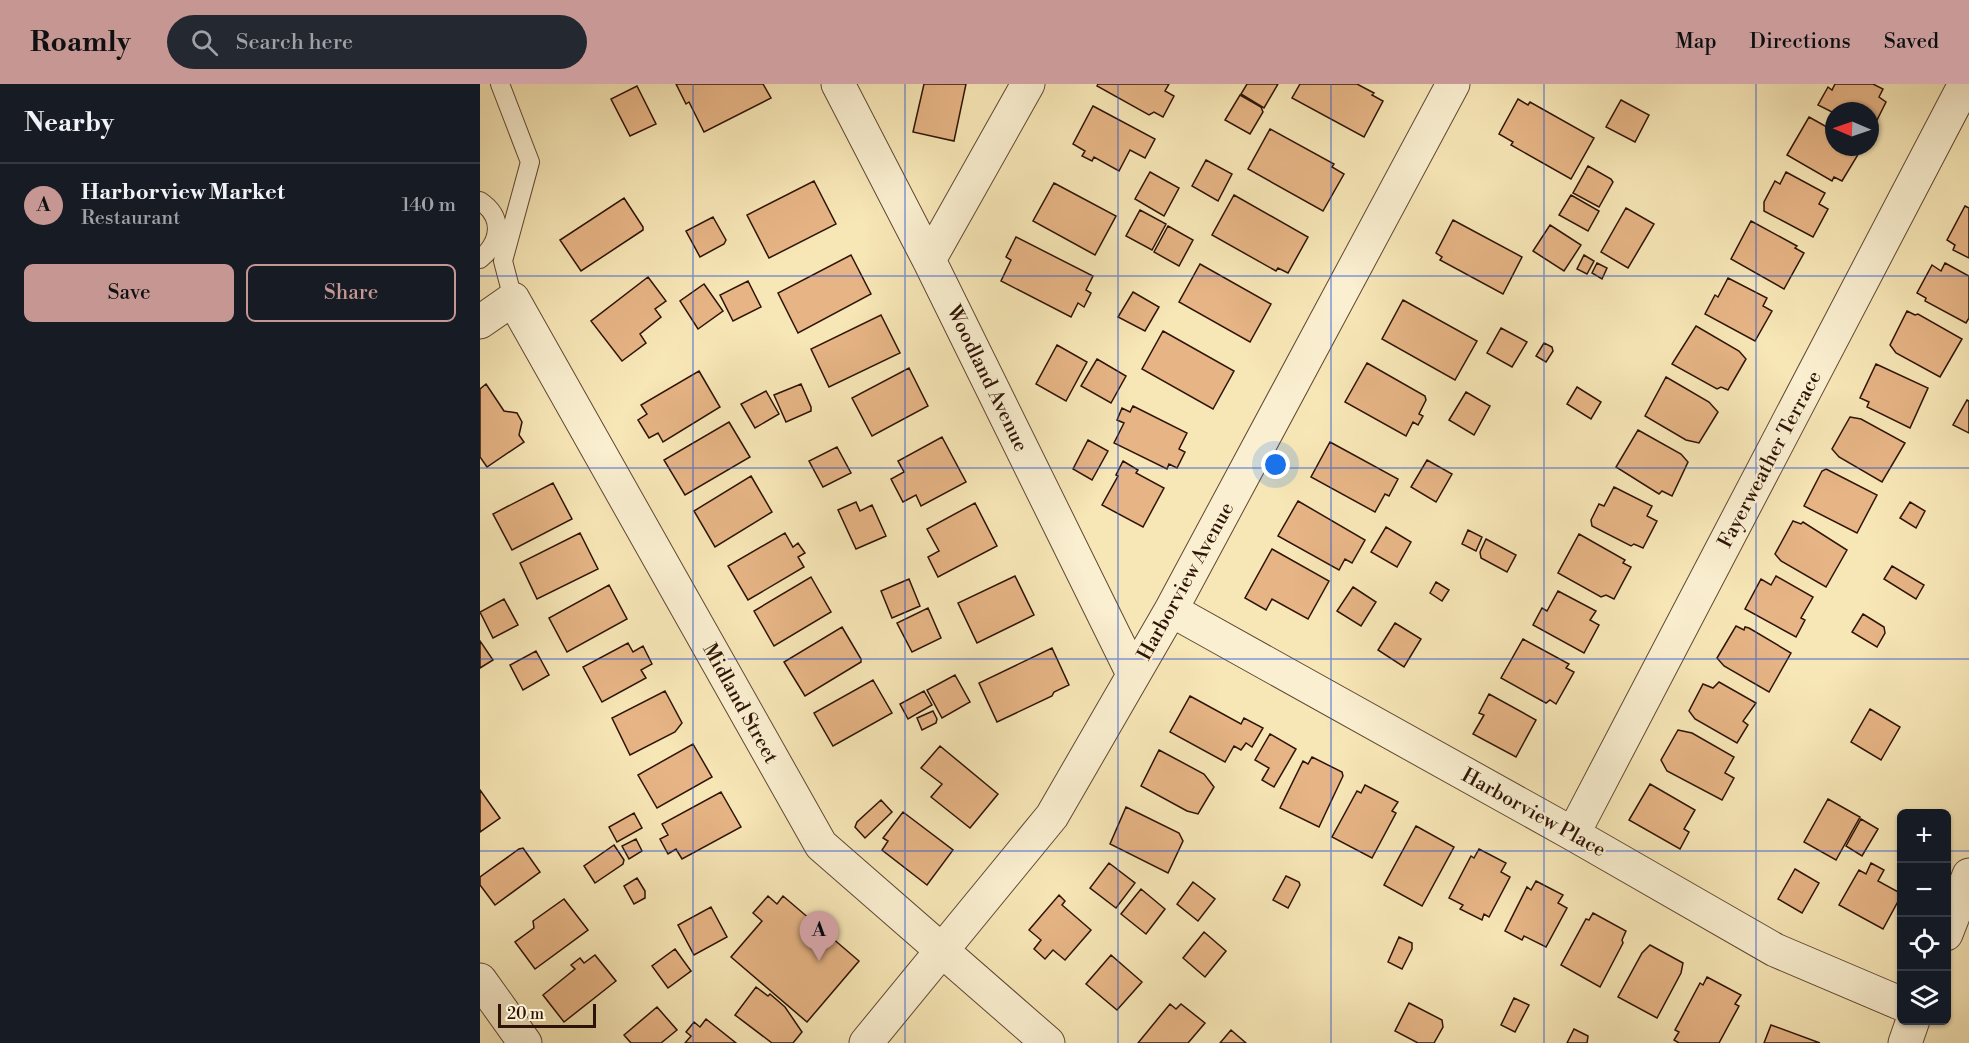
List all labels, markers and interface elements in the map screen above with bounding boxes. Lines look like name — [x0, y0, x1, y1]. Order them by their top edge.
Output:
search box — [167, 15, 587, 69]
text: Roamly — [30, 25, 131, 60]
icon: search — [188, 26, 221, 59]
text: Search here — [236, 29, 353, 56]
text: Map — [1675, 29, 1717, 55]
text: Directions — [1750, 29, 1851, 55]
text: Saved — [1884, 29, 1939, 55]
north arrow — [1825, 102, 1879, 156]
text: Nearby — [24, 107, 114, 139]
text: Harborview Market — [81, 179, 285, 206]
text: A — [36, 193, 51, 218]
text: 140 m — [401, 193, 456, 218]
text: Restaurant — [81, 206, 180, 231]
button: Save — [24, 264, 234, 322]
button: Share — [246, 264, 456, 322]
street label: Woodland Avenue — [940, 300, 1033, 456]
street label: Fayerweather Terrace — [1713, 367, 1828, 553]
your location — [1261, 450, 1290, 479]
street label: Harborview Avenue — [1132, 498, 1240, 665]
street label: Midland Street — [696, 639, 783, 768]
street label: Harborview Place — [1457, 763, 1610, 863]
map controls — [1897, 809, 1951, 1025]
button: + — [1897, 809, 1951, 863]
button: − — [1897, 863, 1951, 917]
pin: A — [800, 912, 838, 961]
button: locate — [1897, 917, 1951, 971]
button: layers — [1897, 971, 1951, 1025]
scale bar — [498, 1001, 596, 1028]
text: 20 m — [507, 1004, 544, 1024]

